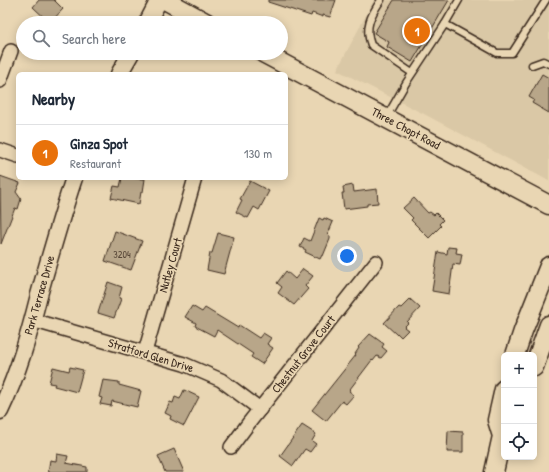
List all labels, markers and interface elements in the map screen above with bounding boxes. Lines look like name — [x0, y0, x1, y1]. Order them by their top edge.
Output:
search box — [16, 16, 288, 60]
pin: 1 — [404, 16, 430, 46]
icon: search — [30, 27, 52, 49]
text: Search here — [62, 28, 126, 49]
text: Nearby — [32, 87, 75, 110]
street label: Three Chopt Road — [369, 103, 444, 153]
text: Ginza Spot — [70, 133, 128, 154]
text: 1 — [43, 144, 47, 162]
text: 130 m — [244, 144, 272, 162]
text: Restaurant — [70, 154, 121, 172]
street label: Nutley Court — [154, 235, 186, 294]
your location — [337, 246, 357, 266]
house number: 3204 — [113, 248, 131, 261]
street label: Park Terrace Drive — [20, 253, 59, 337]
street label: Chestnut Grove Court — [267, 311, 339, 397]
street label: Stratford Glen Drive — [106, 334, 196, 376]
map controls — [501, 352, 537, 460]
button: + — [501, 352, 537, 388]
button: − — [501, 388, 537, 424]
button: locate — [501, 424, 537, 460]

